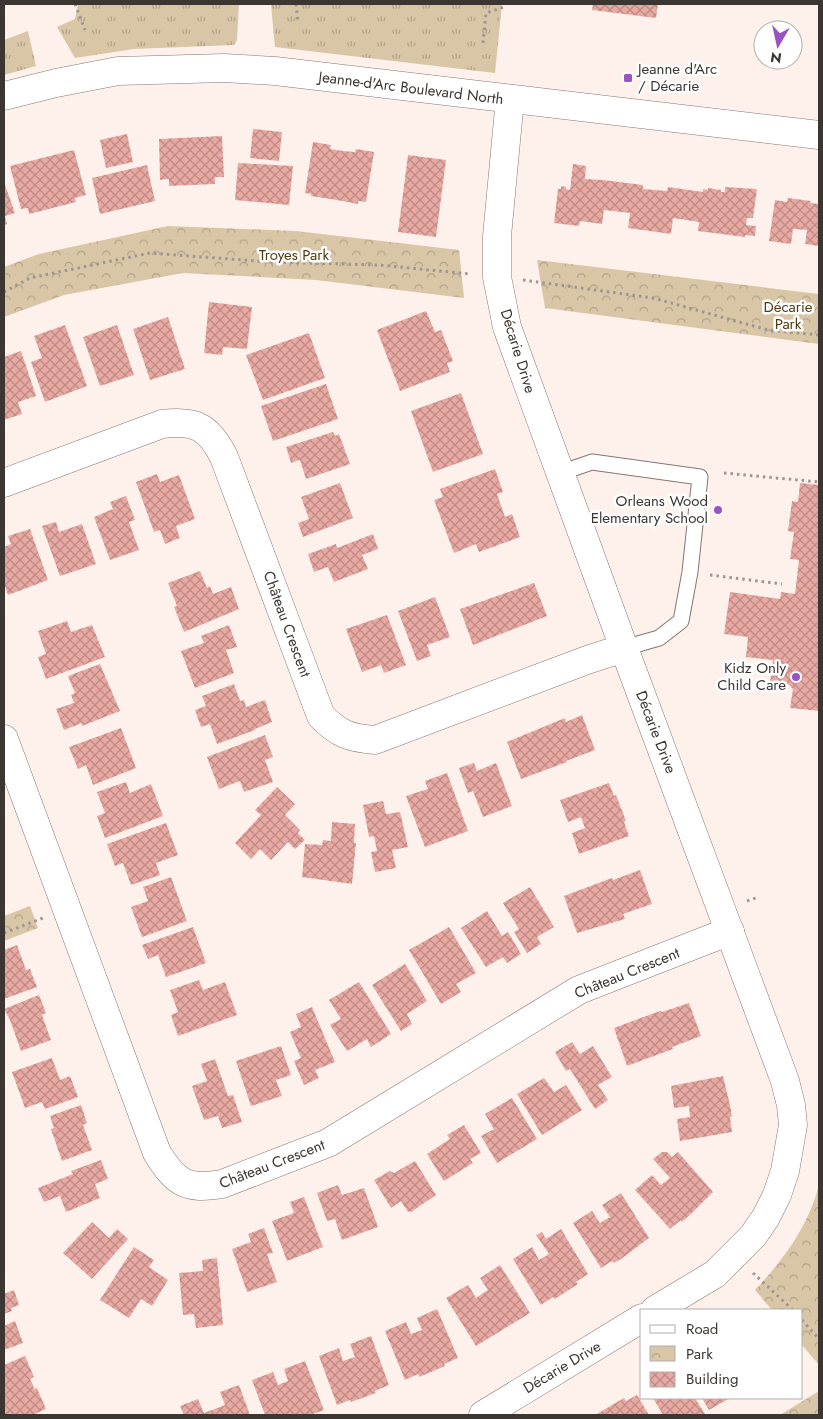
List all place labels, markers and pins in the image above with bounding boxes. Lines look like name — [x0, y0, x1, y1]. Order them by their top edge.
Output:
place label: Jeanne d'Arc / Décarie — [636, 58, 717, 97]
marker: Jeanne d'Arc / Décarie — [622, 72, 634, 84]
place label: Orleans Wood Elementary School — [591, 490, 708, 529]
marker: Orleans Wood Elementary School — [712, 504, 724, 516]
place label: Kidz Only Child Care — [717, 657, 786, 696]
marker: Kidz Only Child Care — [790, 671, 802, 683]

